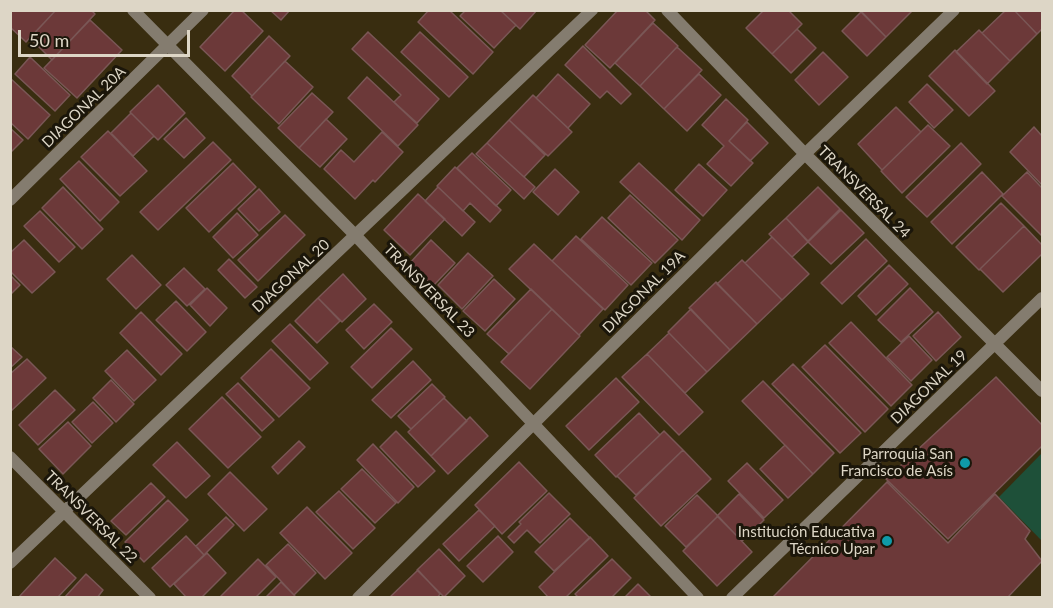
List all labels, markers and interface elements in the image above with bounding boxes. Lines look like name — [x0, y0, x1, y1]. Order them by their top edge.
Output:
scale bar — [21, 18, 194, 56]
text: 50 m — [29, 29, 69, 51]
street label: DIAGONAL 20A — [38, 63, 130, 151]
street label: TRANSVERSAL 24 — [814, 142, 914, 242]
street label: DIAGONAL 20 — [249, 236, 333, 316]
street label: TRANSVERSAL 23 — [380, 240, 478, 342]
street label: DIAGONAL 19A — [599, 247, 689, 337]
street label: DIAGONAL 19 — [887, 346, 971, 428]
place label: Parroquia San Francisco de Asís — [840, 445, 953, 480]
marker: Parroquia San Francisco de Asís — [958, 456, 972, 470]
street label: TRANSVERSAL 22 — [41, 467, 141, 567]
place label: Institución Educativa Técnico Upar — [738, 523, 875, 558]
marker: Institución Educativa Técnico Upar — [880, 534, 894, 548]

